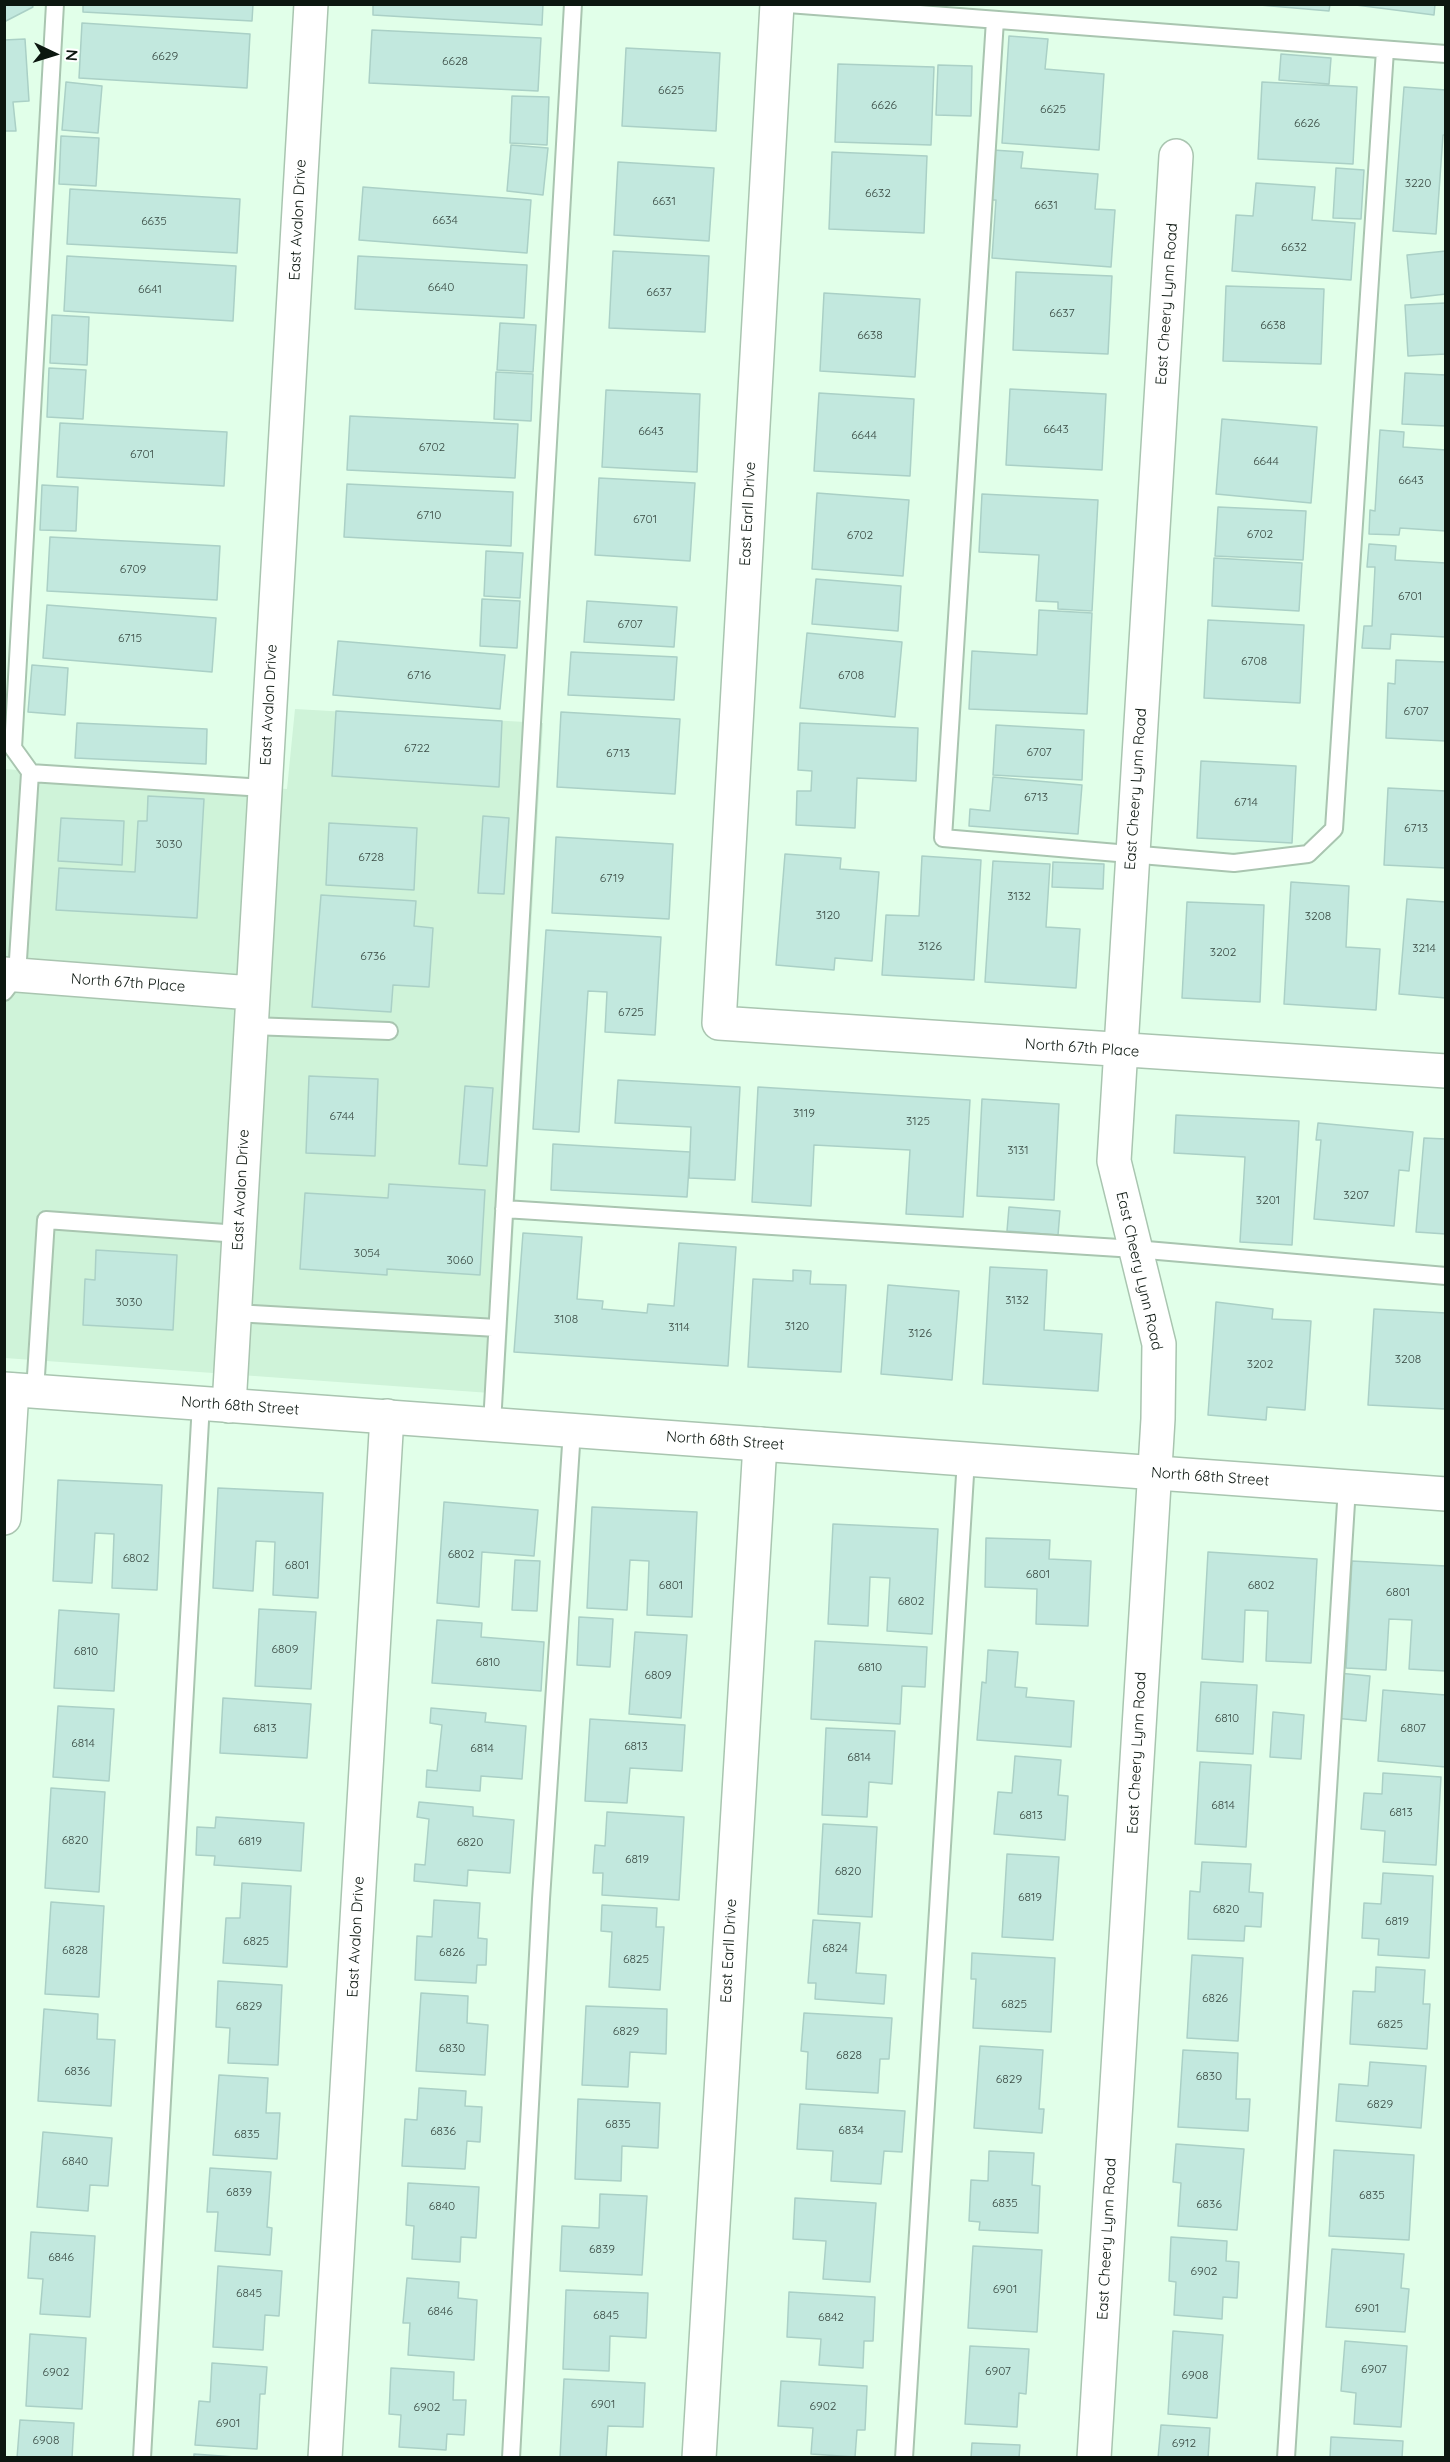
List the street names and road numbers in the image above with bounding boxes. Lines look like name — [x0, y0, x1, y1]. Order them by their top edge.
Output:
street label: East Avalon Drive — [286, 159, 310, 281]
street label: East Cheery Lynn Road — [1152, 222, 1182, 386]
street label: East Earll Drive — [736, 461, 760, 567]
street label: East Avalon Drive — [257, 644, 281, 766]
street label: East Cheery Lynn Road — [1121, 707, 1151, 871]
street label: North 67th Place — [70, 970, 186, 996]
street label: North 67th Place — [1024, 1035, 1140, 1061]
street label: East Avalon Drive — [229, 1129, 253, 1251]
street label: East Cheery Lynn Road — [1112, 1190, 1166, 1352]
street label: North 68th Street — [180, 1393, 300, 1419]
street label: North 68th Street — [665, 1428, 785, 1454]
street label: North 68th Street — [1150, 1464, 1270, 1490]
street label: East Cheery Lynn Road — [1124, 1671, 1150, 1835]
street label: East Avalon Drive — [344, 1876, 368, 1998]
street label: East Earll Drive — [717, 1898, 741, 2004]
street label: East Cheery Lynn Road — [1094, 2157, 1120, 2321]

